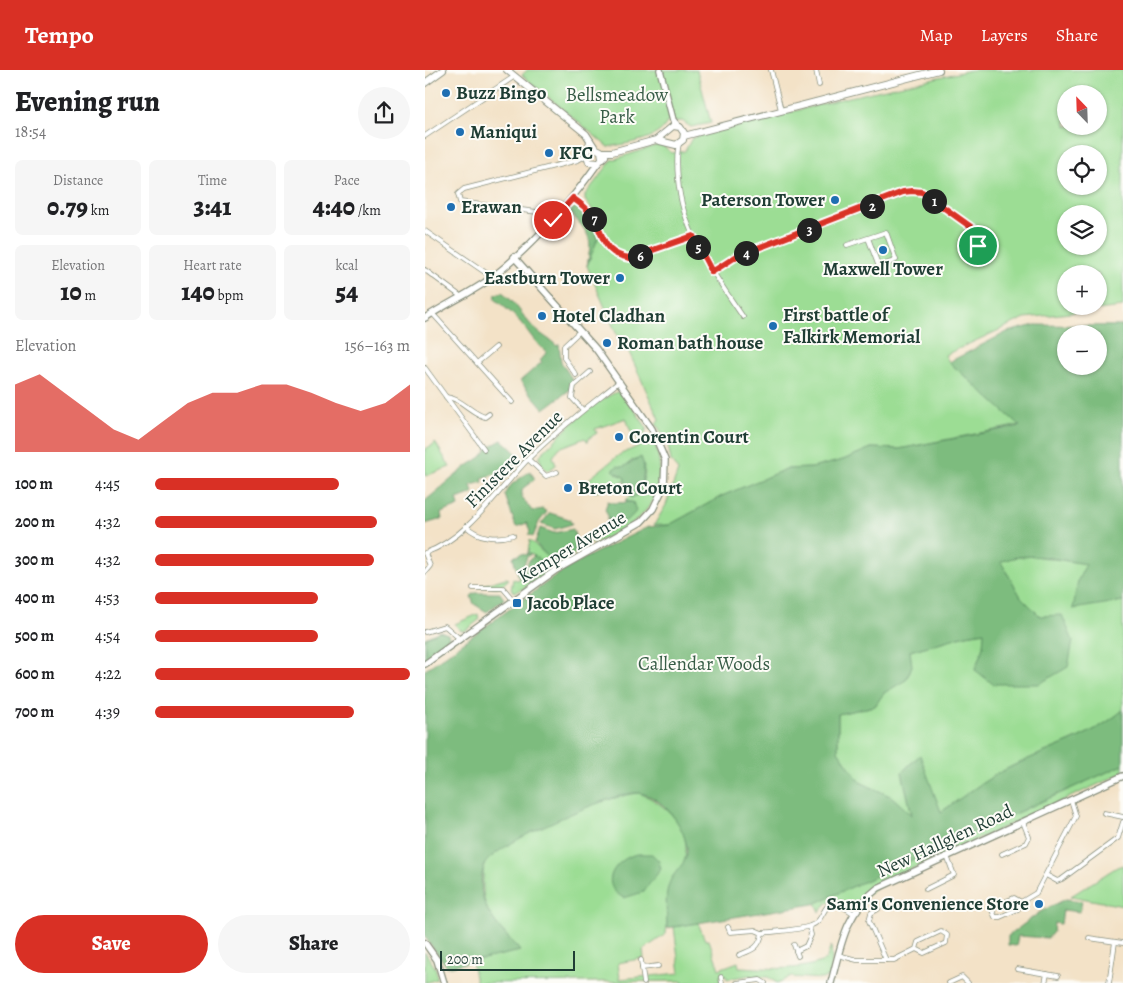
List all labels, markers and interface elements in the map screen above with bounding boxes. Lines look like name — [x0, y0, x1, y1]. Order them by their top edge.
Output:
text: Tempo — [25, 19, 94, 51]
text: Map — [920, 23, 953, 47]
text: Layers — [981, 23, 1028, 47]
text: Share — [1056, 23, 1098, 47]
place label: Buzz Bingo — [456, 80, 547, 106]
park label: Bellsmeadow Park — [566, 82, 669, 130]
text: Evening run — [15, 83, 160, 121]
north arrow — [1057, 85, 1107, 135]
map controls — [1057, 85, 1107, 375]
button: share — [358, 87, 410, 139]
marker: Buzz Bingo — [440, 87, 452, 99]
place label: Maniqui — [470, 119, 537, 145]
text: 18:54 — [15, 121, 46, 143]
marker: Maniqui — [454, 126, 466, 138]
place label: KFC — [559, 140, 593, 166]
button: locate — [1057, 145, 1107, 195]
marker: KFC — [543, 147, 555, 159]
text: Distance — [53, 171, 103, 190]
text: Time — [198, 171, 227, 190]
text: Pace — [334, 171, 360, 190]
place label: Paterson Tower — [701, 187, 825, 213]
pin: 1 — [921, 188, 947, 214]
text: 0.79 — [47, 190, 88, 224]
text: 3:41 — [193, 190, 232, 224]
text: 4:40 — [313, 190, 355, 224]
text: 1 — [932, 192, 937, 211]
place label: Erawan — [461, 194, 522, 220]
marker: Paterson Tower — [829, 194, 841, 206]
pin: 2 — [859, 194, 885, 218]
text: 2 — [869, 197, 876, 216]
pin — [532, 199, 574, 241]
text: km — [88, 201, 109, 220]
text: /km — [355, 201, 381, 220]
marker: Erawan — [445, 201, 457, 213]
button: layers — [1057, 205, 1107, 255]
icon: check — [539, 206, 567, 234]
pin: 7 — [581, 206, 607, 232]
text: 7 — [592, 210, 597, 229]
pin: 3 — [797, 218, 821, 242]
text: 3 — [806, 221, 813, 240]
pin — [957, 225, 999, 267]
icon: arrive — [964, 232, 992, 260]
pin: 5 — [685, 234, 711, 260]
text: 5 — [696, 238, 701, 257]
pin: 4 — [733, 240, 759, 266]
pin: 6 — [627, 244, 653, 268]
text: 4 — [743, 244, 750, 263]
marker: Maxwell Tower — [877, 244, 889, 256]
text: 6 — [637, 247, 644, 266]
text: Elevation — [51, 256, 105, 275]
text: Heart rate — [183, 256, 242, 275]
text: kcal — [336, 256, 358, 275]
place label: Maxwell Tower — [823, 256, 943, 282]
place label: Eastburn Tower — [484, 265, 610, 291]
button: + — [1057, 265, 1107, 315]
marker: Eastburn Tower — [614, 272, 626, 284]
text: 10 — [60, 275, 82, 309]
text: 140 — [181, 275, 215, 309]
text: 54 — [336, 275, 358, 309]
text: m — [82, 286, 96, 305]
text: bpm — [215, 286, 244, 305]
place label: First battle of Falkirk Memorial — [783, 302, 920, 350]
place label: Hotel Cladhan — [552, 303, 666, 329]
marker: Hotel Cladhan — [536, 310, 548, 322]
marker: First battle of Falkirk Memorial — [767, 320, 779, 332]
button: − — [1057, 325, 1107, 375]
place label: Roman bath house — [617, 330, 764, 356]
text: Elevation — [15, 335, 76, 357]
text: 156–163 m — [345, 335, 410, 357]
marker: Roman bath house — [601, 337, 613, 349]
street label: Finistere Avenue — [459, 404, 569, 514]
place label: Corentin Court — [629, 424, 750, 450]
marker: Corentin Court — [613, 431, 625, 443]
text: 100 m — [15, 473, 53, 495]
text: 4:45 — [95, 473, 120, 495]
place label: Breton Court — [578, 475, 683, 501]
marker: Breton Court — [562, 482, 574, 494]
street label: Kemper Avenue — [513, 504, 631, 590]
text: 200 m — [15, 511, 55, 533]
text: 4:32 — [95, 511, 120, 533]
text: 300 m — [15, 549, 54, 571]
text: 4:32 — [95, 549, 120, 571]
text: 400 m — [15, 587, 55, 609]
text: 4:53 — [95, 587, 120, 609]
place label: Jacob Place — [527, 590, 615, 616]
marker: Jacob Place — [511, 597, 523, 609]
text: 500 m — [15, 625, 54, 647]
text: 4:54 — [95, 625, 120, 647]
park label: Callendar Woods — [638, 651, 770, 677]
text: 600 m — [15, 663, 55, 685]
text: 4:22 — [95, 663, 121, 685]
text: 700 m — [15, 701, 54, 723]
text: 4:39 — [95, 701, 120, 723]
street label: New Hallglen Road — [873, 798, 1018, 884]
place label: Sami's Convenience Store — [827, 891, 1029, 917]
marker: Sami's Convenience Store — [1033, 898, 1045, 910]
button: Save — [15, 915, 208, 973]
button: Share — [218, 915, 410, 973]
scale bar — [440, 948, 575, 971]
text: 200 m — [447, 950, 483, 969]

